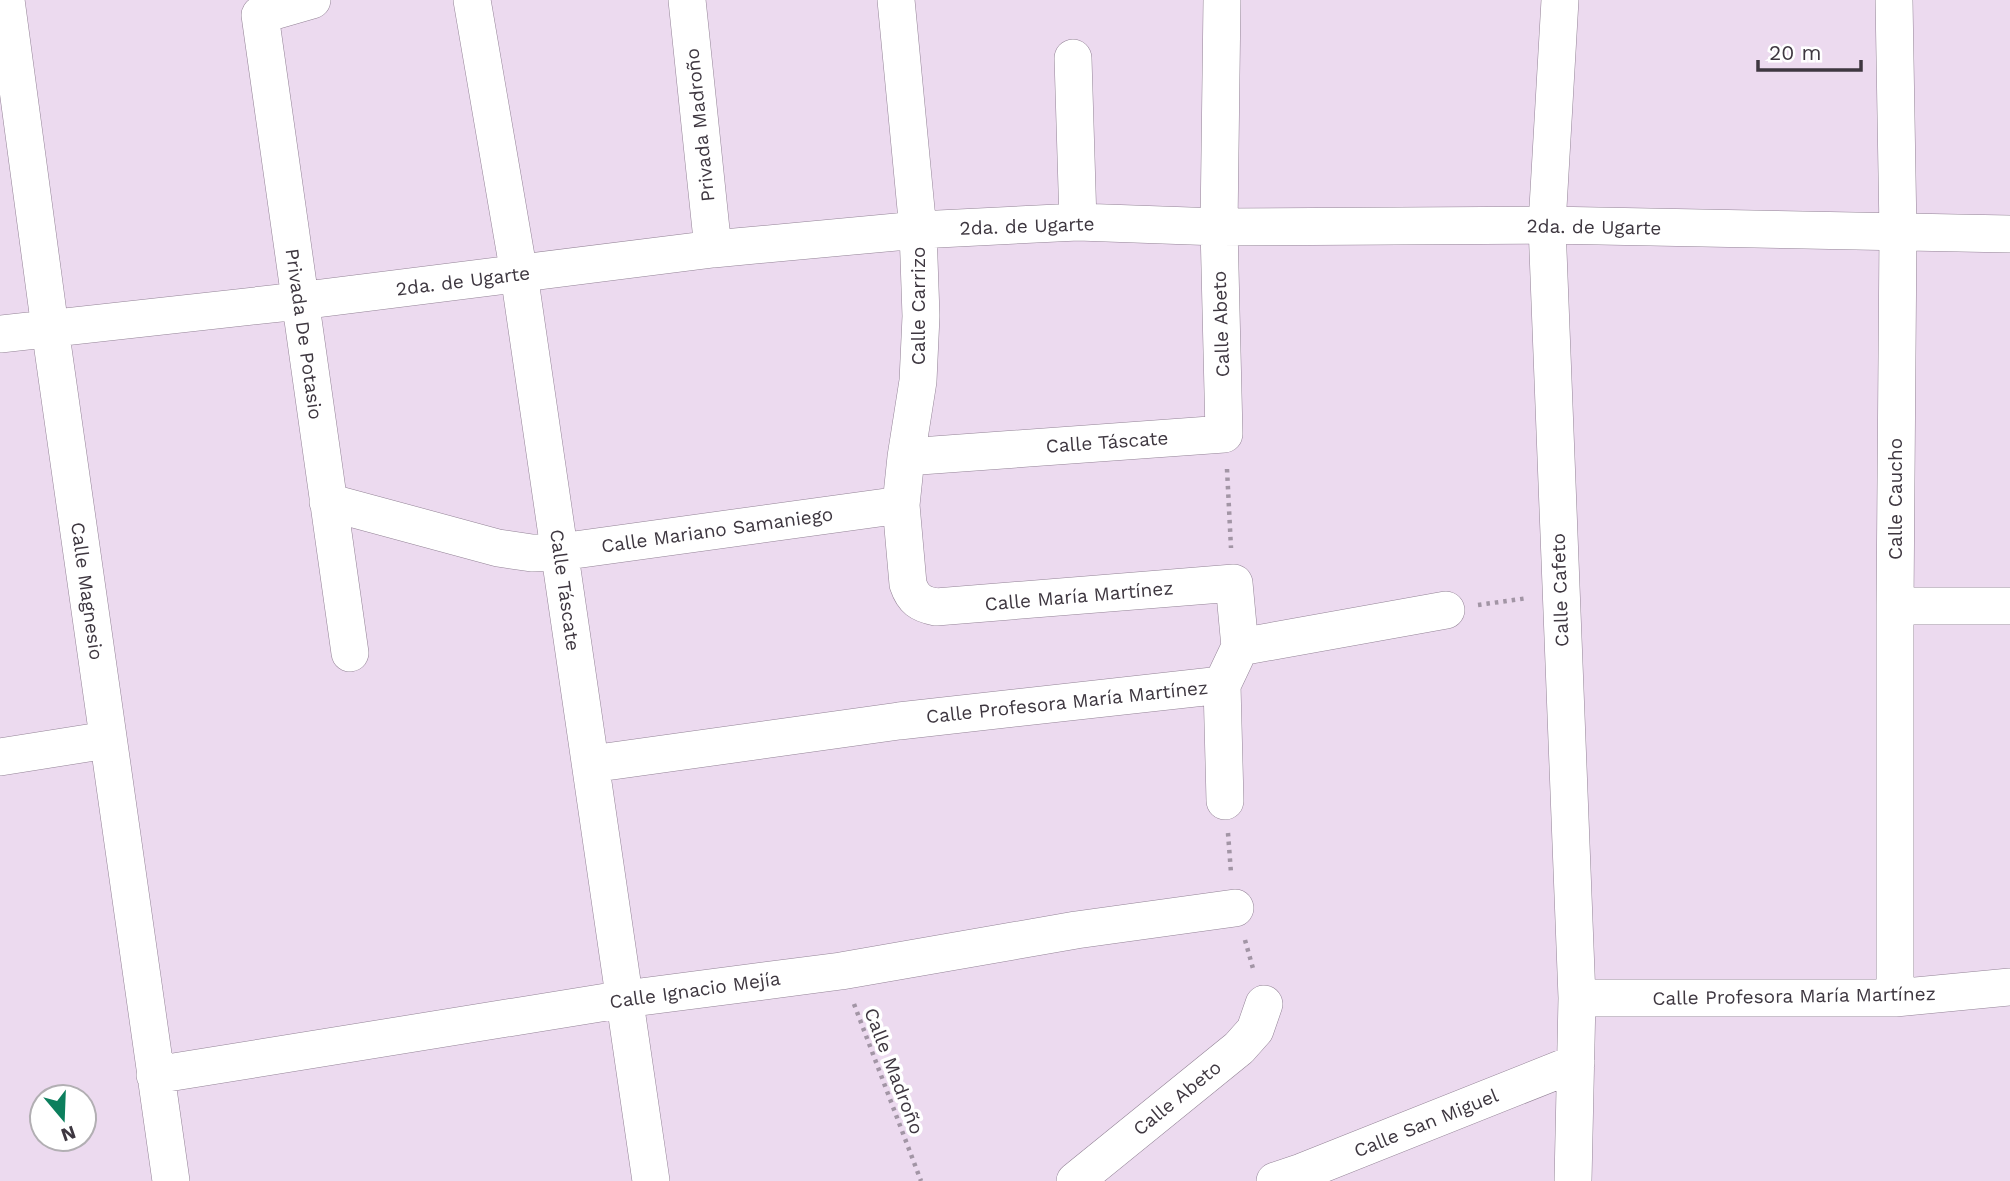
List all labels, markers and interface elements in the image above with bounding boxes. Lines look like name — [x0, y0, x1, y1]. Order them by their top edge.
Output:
scale bar — [1758, 28, 1861, 72]
text: 20 m — [1769, 40, 1821, 65]
street label: Privada Madroño — [680, 47, 720, 203]
street label: 2da. de Ugarte — [959, 212, 1095, 240]
street label: 2da. de Ugarte — [1526, 214, 1662, 240]
street label: Privada De Potasio — [281, 247, 327, 421]
street label: Calle Carrizo — [907, 247, 930, 365]
street label: 2da. de Ugarte — [395, 261, 531, 301]
street label: Calle Abeto — [1208, 270, 1234, 378]
street label: Calle Táscate — [1045, 426, 1169, 458]
street label: Calle Caucho — [1884, 438, 1907, 560]
street label: Calle Mariano Samaniego — [600, 502, 834, 558]
street label: Calle Magnesio — [66, 521, 108, 661]
street label: Calle Táscate — [545, 528, 585, 652]
street label: Calle Cafeto — [1547, 533, 1573, 647]
street label: Calle María Martínez — [984, 576, 1174, 616]
street label: Calle Profesora María Martínez — [925, 676, 1209, 728]
street label: Calle Ignacio Mejía — [608, 967, 782, 1013]
street label: Calle Profesora María Martínez — [1652, 982, 1936, 1010]
street label: Calle Madroño — [859, 1004, 929, 1138]
street label: Calle Abeto — [1128, 1056, 1226, 1140]
north arrow — [28, 1083, 98, 1153]
street label: Calle San Miguel — [1350, 1083, 1502, 1162]
text: N — [58, 1120, 79, 1147]

